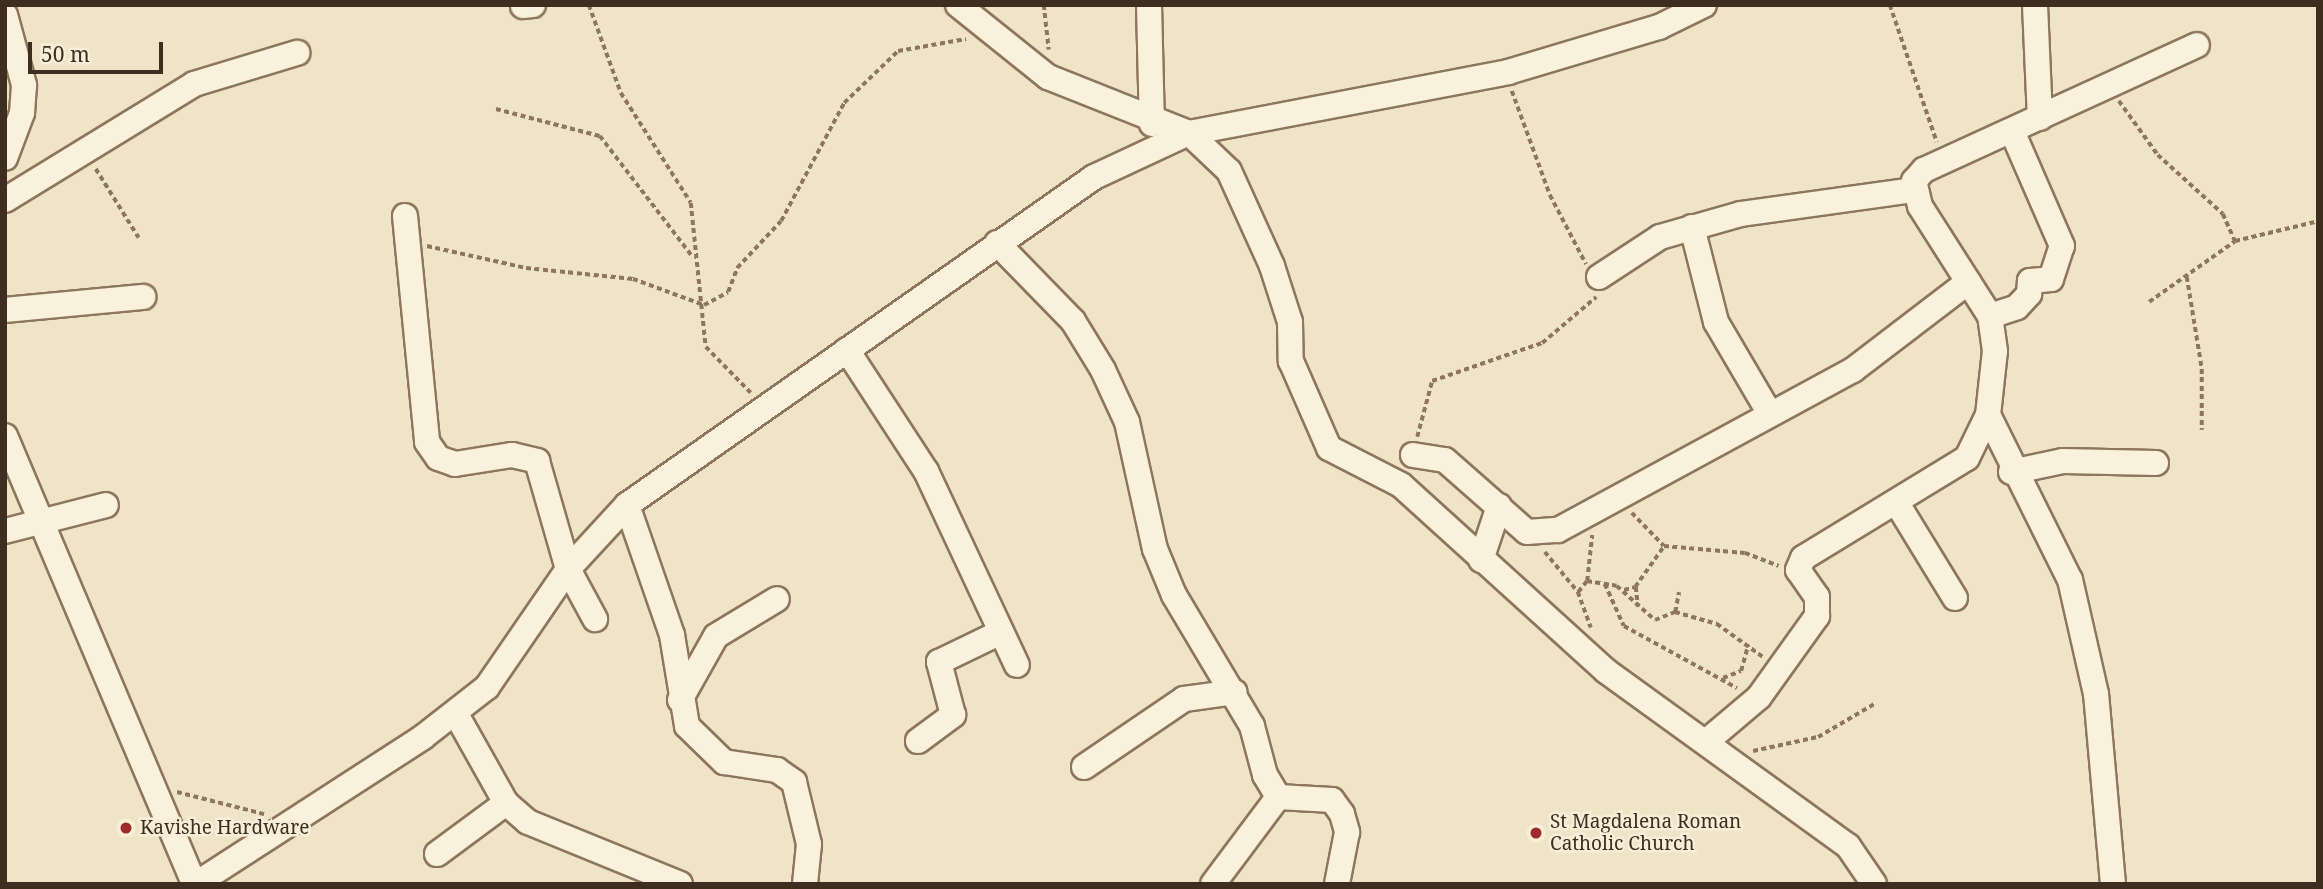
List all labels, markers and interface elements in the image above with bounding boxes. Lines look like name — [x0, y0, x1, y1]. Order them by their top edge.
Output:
scale bar — [32, 28, 166, 72]
text: 50 m — [41, 40, 90, 68]
place label: St Magdalena Roman Catholic Church — [1550, 811, 1741, 855]
place label: Kavishe Hardware — [140, 817, 309, 839]
marker: Kavishe Hardware — [118, 820, 134, 836]
marker: St Magdalena Roman Catholic Church — [1528, 825, 1544, 841]

